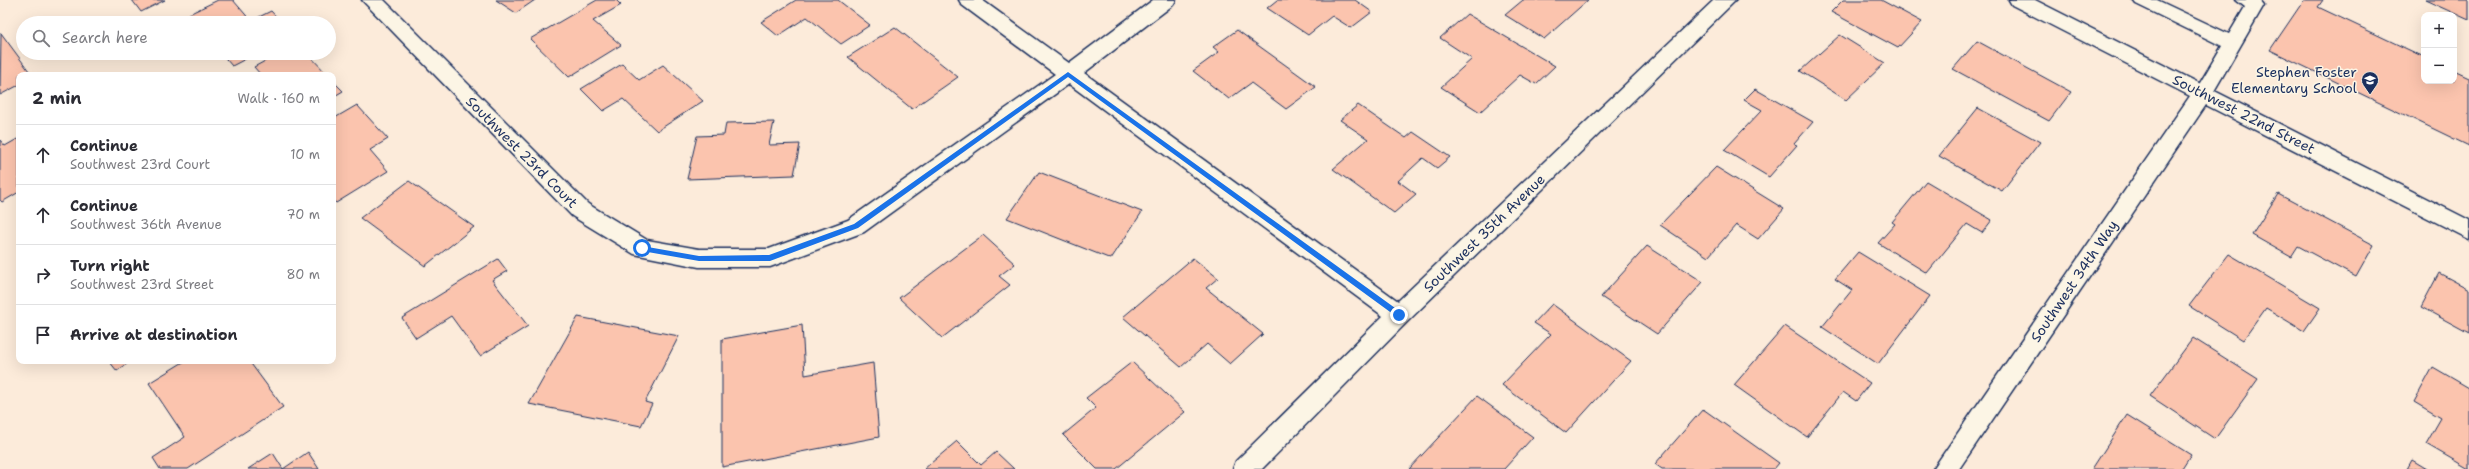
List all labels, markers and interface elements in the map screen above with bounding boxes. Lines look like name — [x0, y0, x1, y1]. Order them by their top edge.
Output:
map controls — [2421, 12, 2457, 84]
button: + — [2421, 12, 2457, 48]
search box — [16, 16, 336, 60]
icon: search — [30, 27, 52, 49]
text: Search here — [62, 28, 148, 48]
button: − — [2421, 48, 2457, 84]
place label: Stephen Foster Elementary School — [2231, 63, 2358, 97]
street label: Southwest 22nd Street — [2170, 70, 2318, 158]
school or university icon: Stephen Foster Elementary School — [2360, 70, 2380, 95]
text: 2 min — [32, 87, 82, 109]
text: Walk · 160 m — [238, 90, 320, 107]
street label: Southwest 23rd Court — [462, 92, 582, 212]
text: Continue — [70, 136, 138, 156]
icon: ahead — [32, 144, 54, 166]
text: 10 m — [290, 146, 320, 163]
text: Southwest 23rd Court — [70, 156, 210, 173]
street label: Southwest 35th Avenue — [1419, 170, 1549, 296]
text: Continue — [70, 196, 138, 216]
icon: ahead — [32, 204, 54, 226]
text: 70 m — [286, 206, 320, 223]
text: Southwest 36th Avenue — [70, 216, 222, 233]
street label: Southwest 34th Way — [2026, 216, 2122, 346]
route start — [633, 239, 651, 257]
text: Turn right — [70, 256, 150, 276]
icon: right — [32, 264, 54, 286]
text: 80 m — [286, 266, 320, 283]
text: Southwest 23rd Street — [70, 276, 214, 293]
route end — [1390, 306, 1408, 324]
icon: arrive — [32, 324, 54, 346]
text: Arrive at destination — [70, 325, 238, 345]

